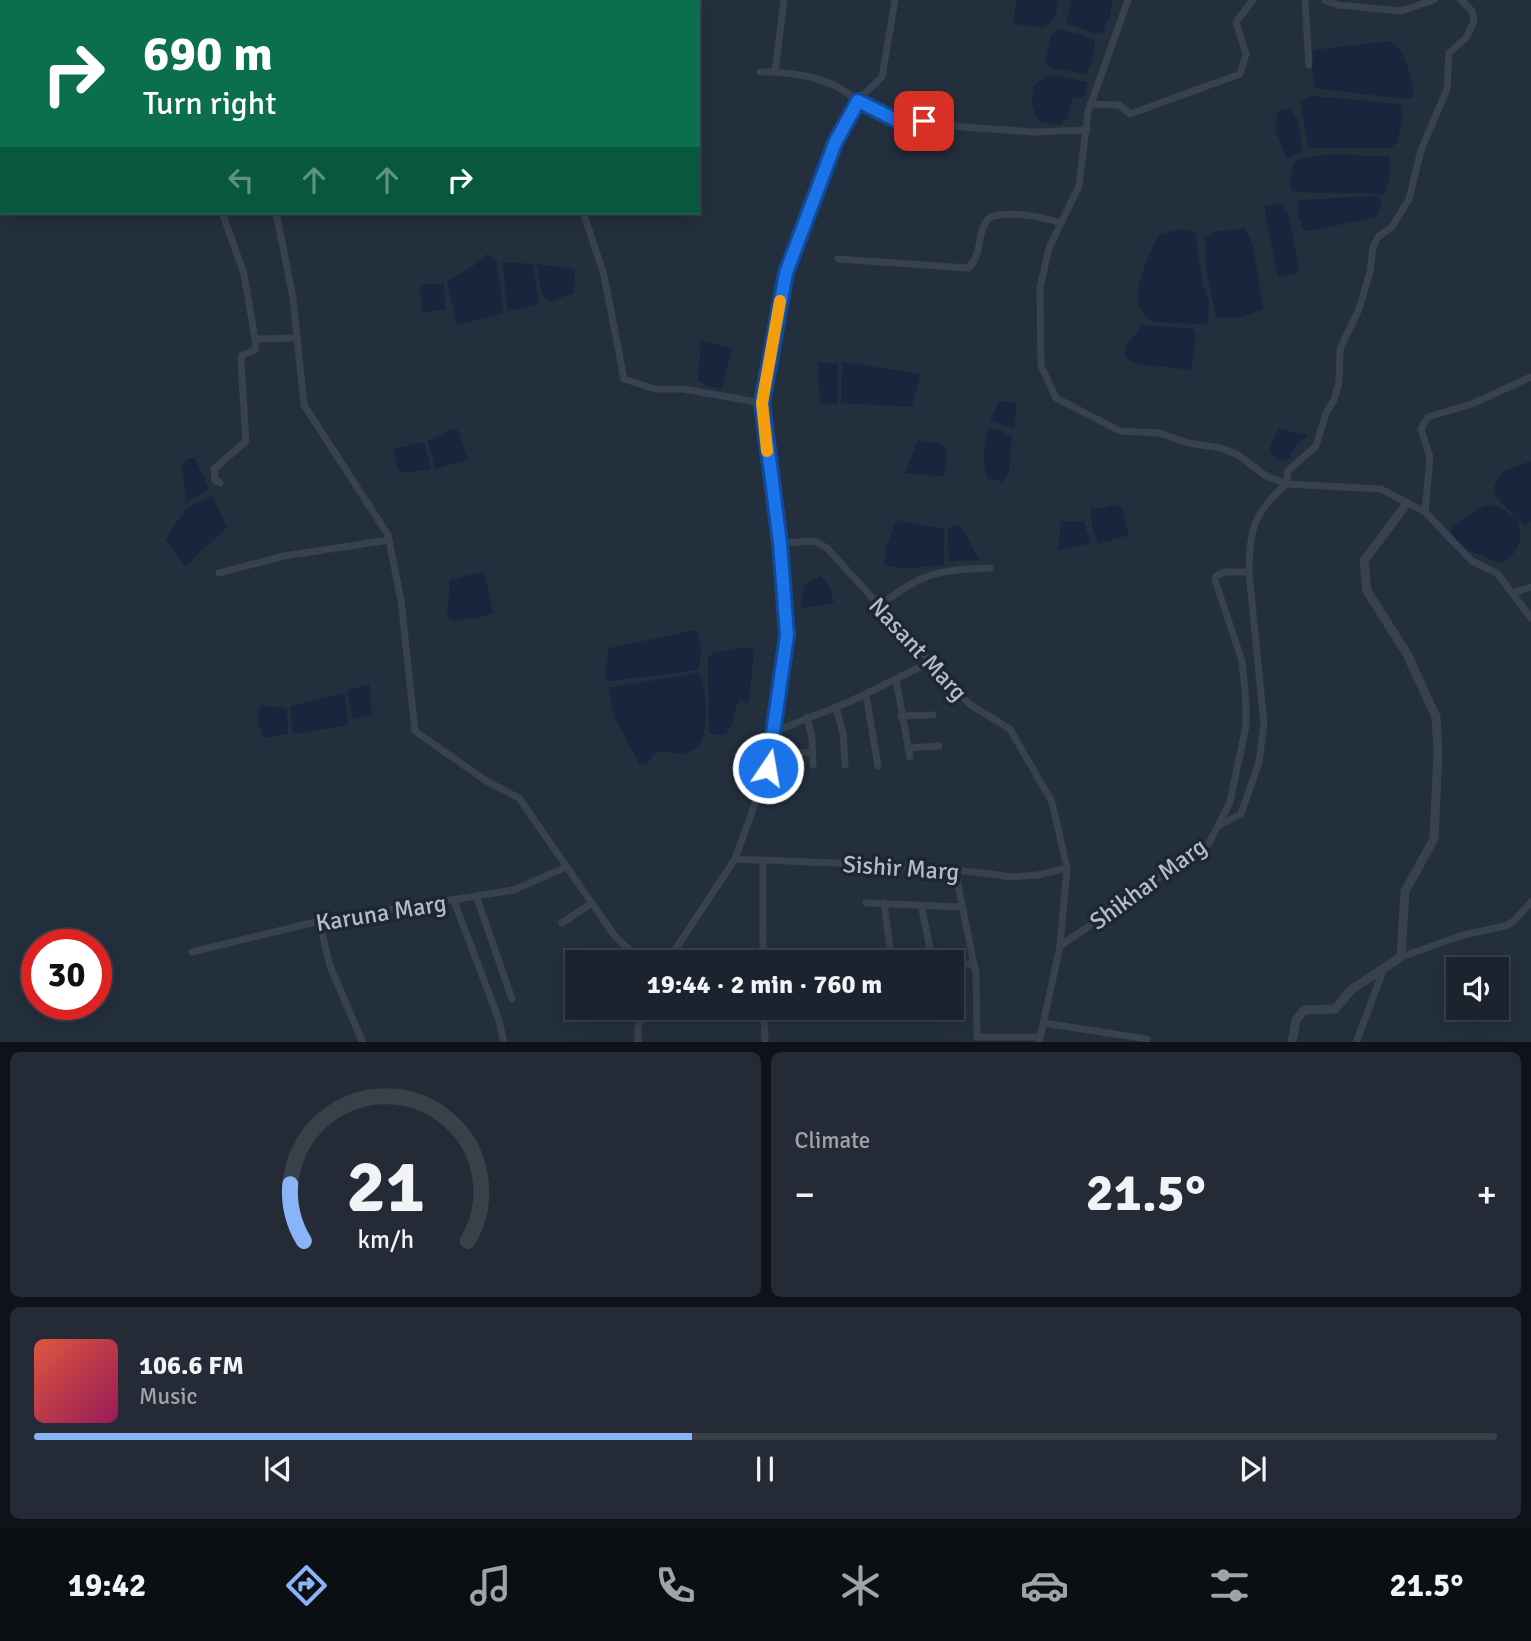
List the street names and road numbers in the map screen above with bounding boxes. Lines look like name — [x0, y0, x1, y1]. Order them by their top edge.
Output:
street label: Nasant Marg — [862, 591, 974, 707]
street label: Shikhar Marg — [1084, 832, 1212, 936]
street label: Sishir Marg — [842, 849, 960, 887]
street label: Karuna Marg — [314, 888, 448, 938]

